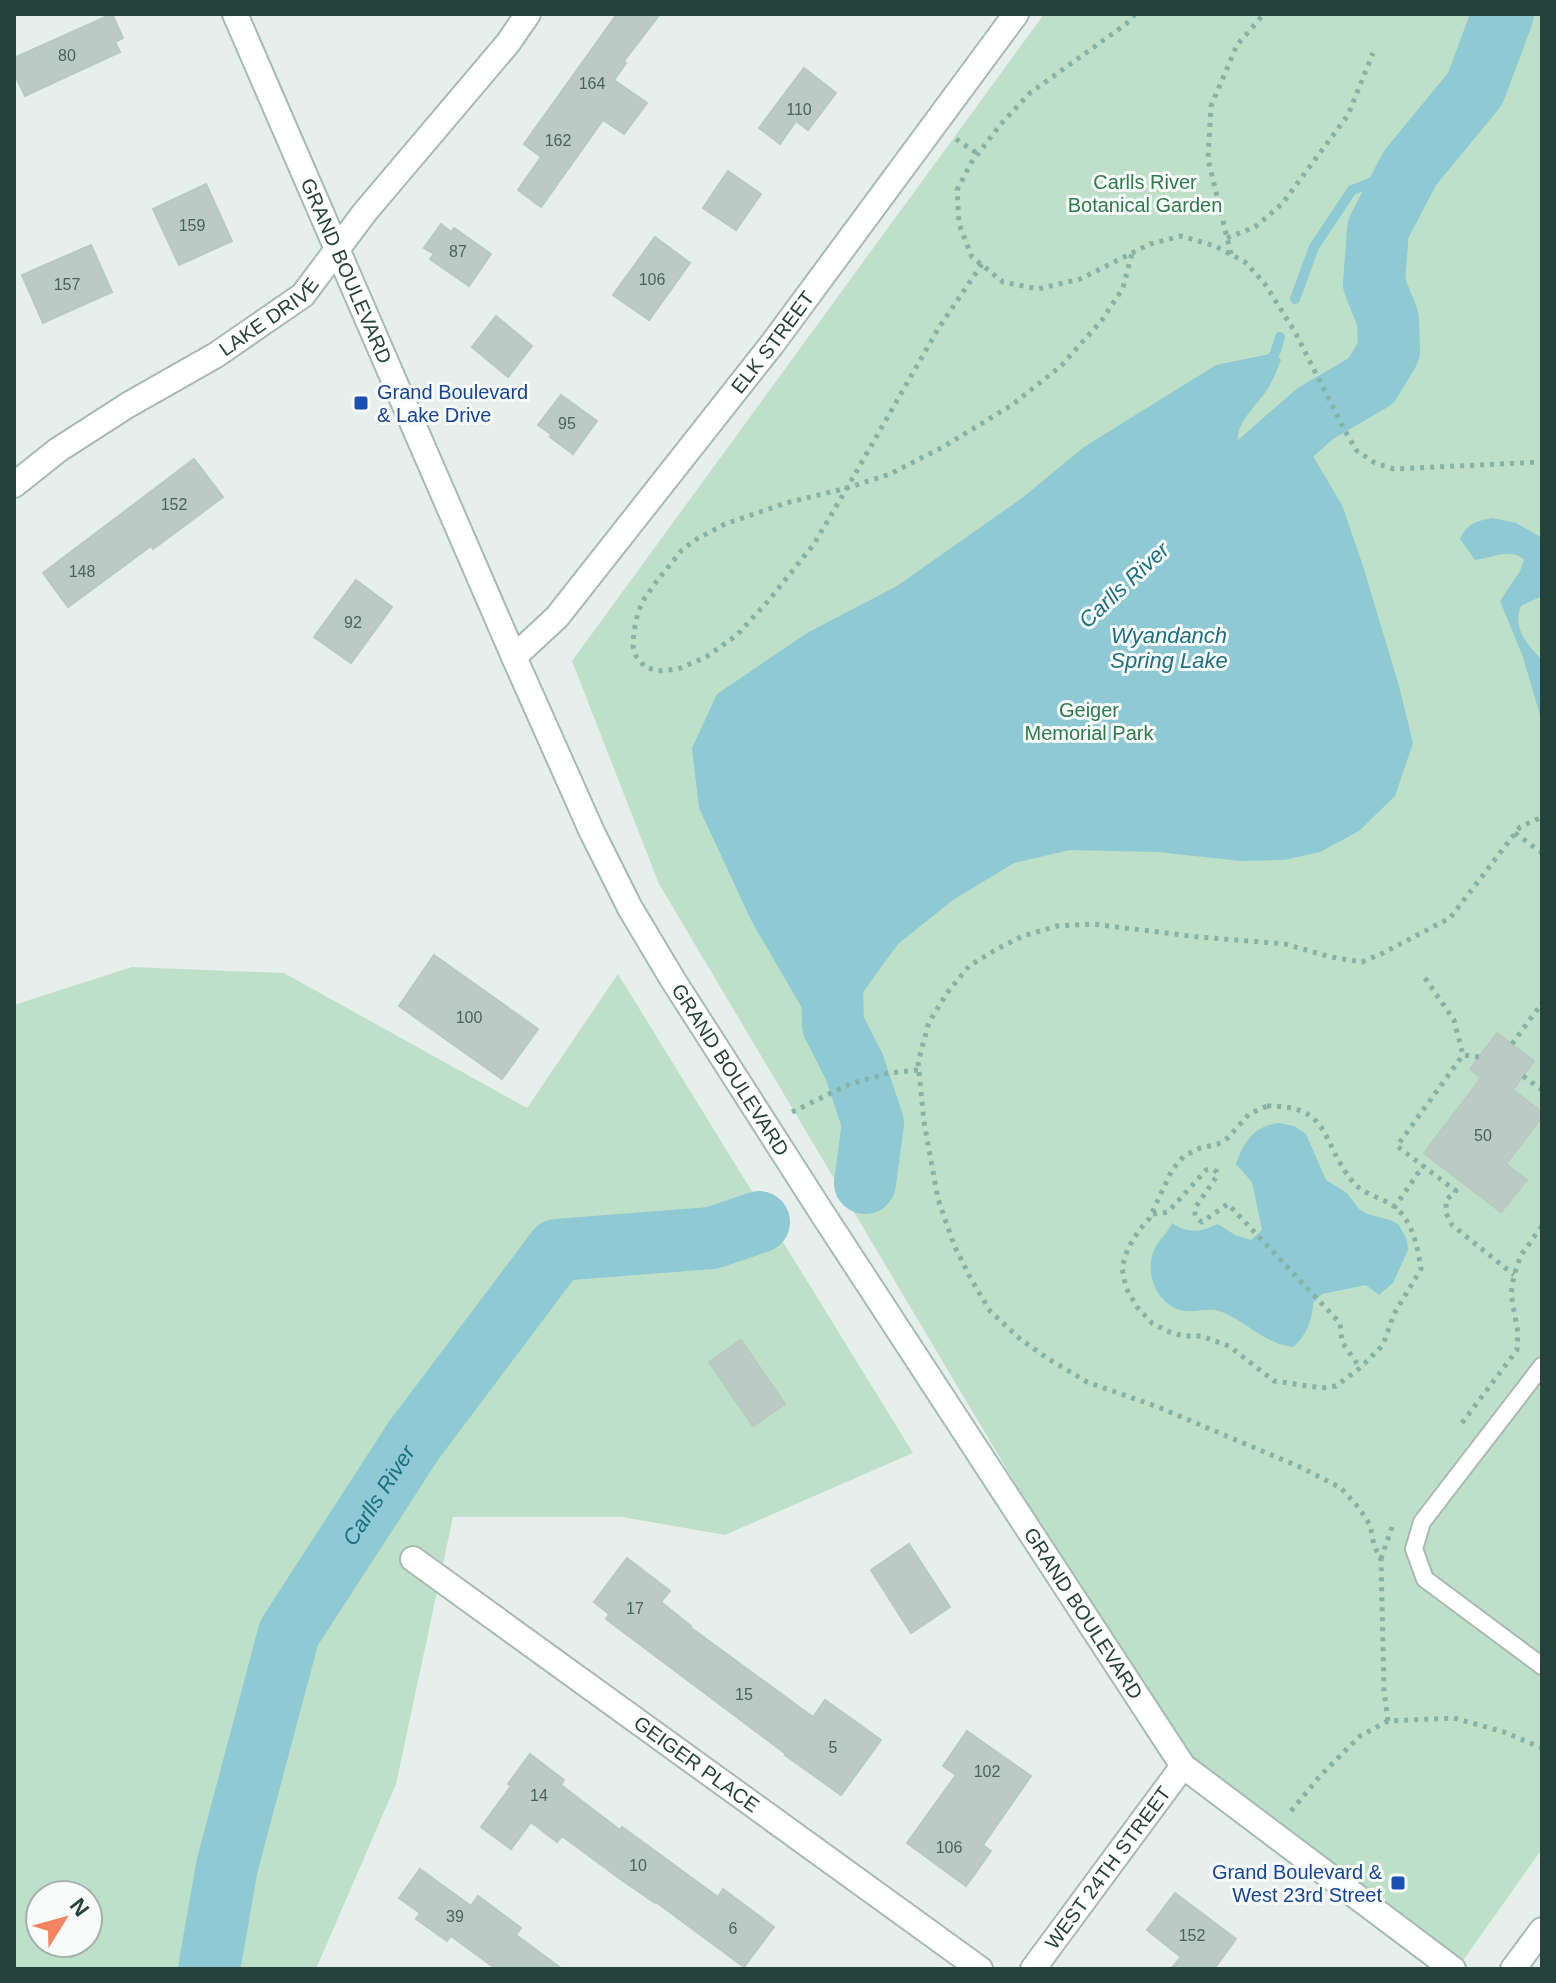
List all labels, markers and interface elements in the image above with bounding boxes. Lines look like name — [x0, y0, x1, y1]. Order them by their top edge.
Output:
house number: 80 — [58, 47, 76, 64]
house number: 164 — [579, 75, 605, 92]
house number: 110 — [786, 101, 812, 118]
house number: 162 — [545, 132, 571, 149]
park label: Carlls River Botanical Garden — [1068, 171, 1222, 216]
street label: GRAND BOULEVARD — [297, 175, 396, 367]
house number: 159 — [179, 217, 205, 234]
house number: 87 — [449, 243, 467, 260]
house number: 106 — [639, 271, 665, 288]
street label: LAKE DRIVE — [215, 274, 323, 360]
house number: 157 — [54, 276, 80, 293]
street label: ELK STREET — [727, 287, 818, 398]
place label: Grand Boulevard & Lake Drive — [377, 381, 528, 426]
marker: Grand Boulevard & Lake Drive — [352, 394, 370, 412]
house number: 95 — [558, 415, 576, 432]
house number: 152 — [161, 496, 187, 513]
water label: Carlls River — [1074, 536, 1175, 633]
house number: 148 — [69, 563, 95, 580]
house number: 92 — [344, 614, 362, 631]
water label: Wyandanch Spring Lake — [1110, 623, 1228, 673]
park label: Geiger Memorial Park — [1025, 699, 1154, 744]
street label: GRAND BOULEVARD — [667, 980, 794, 1160]
house number: 100 — [456, 1009, 482, 1026]
house number: 50 — [1474, 1127, 1492, 1144]
water label: Carlls River — [337, 1439, 421, 1550]
street label: GRAND BOULEVARD — [1020, 1524, 1147, 1703]
house number: 17 — [626, 1600, 644, 1617]
house number: 15 — [735, 1686, 753, 1703]
street label: GEIGER PLACE — [630, 1712, 763, 1817]
house number: 5 — [829, 1739, 838, 1756]
house number: 102 — [974, 1763, 1000, 1780]
street label: WEST 24TH STREET — [1041, 1782, 1175, 1953]
house number: 14 — [530, 1787, 548, 1804]
house number: 106 — [936, 1839, 962, 1856]
house number: 10 — [629, 1857, 647, 1874]
place label: Grand Boulevard & West 23rd Street — [1212, 1861, 1383, 1906]
marker: Grand Boulevard & West 23rd Street — [1389, 1874, 1407, 1892]
north arrow — [24, 1879, 104, 1959]
text: N — [65, 1893, 94, 1921]
house number: 39 — [446, 1908, 464, 1925]
house number: 6 — [729, 1920, 738, 1937]
house number: 152 — [1179, 1927, 1205, 1944]

